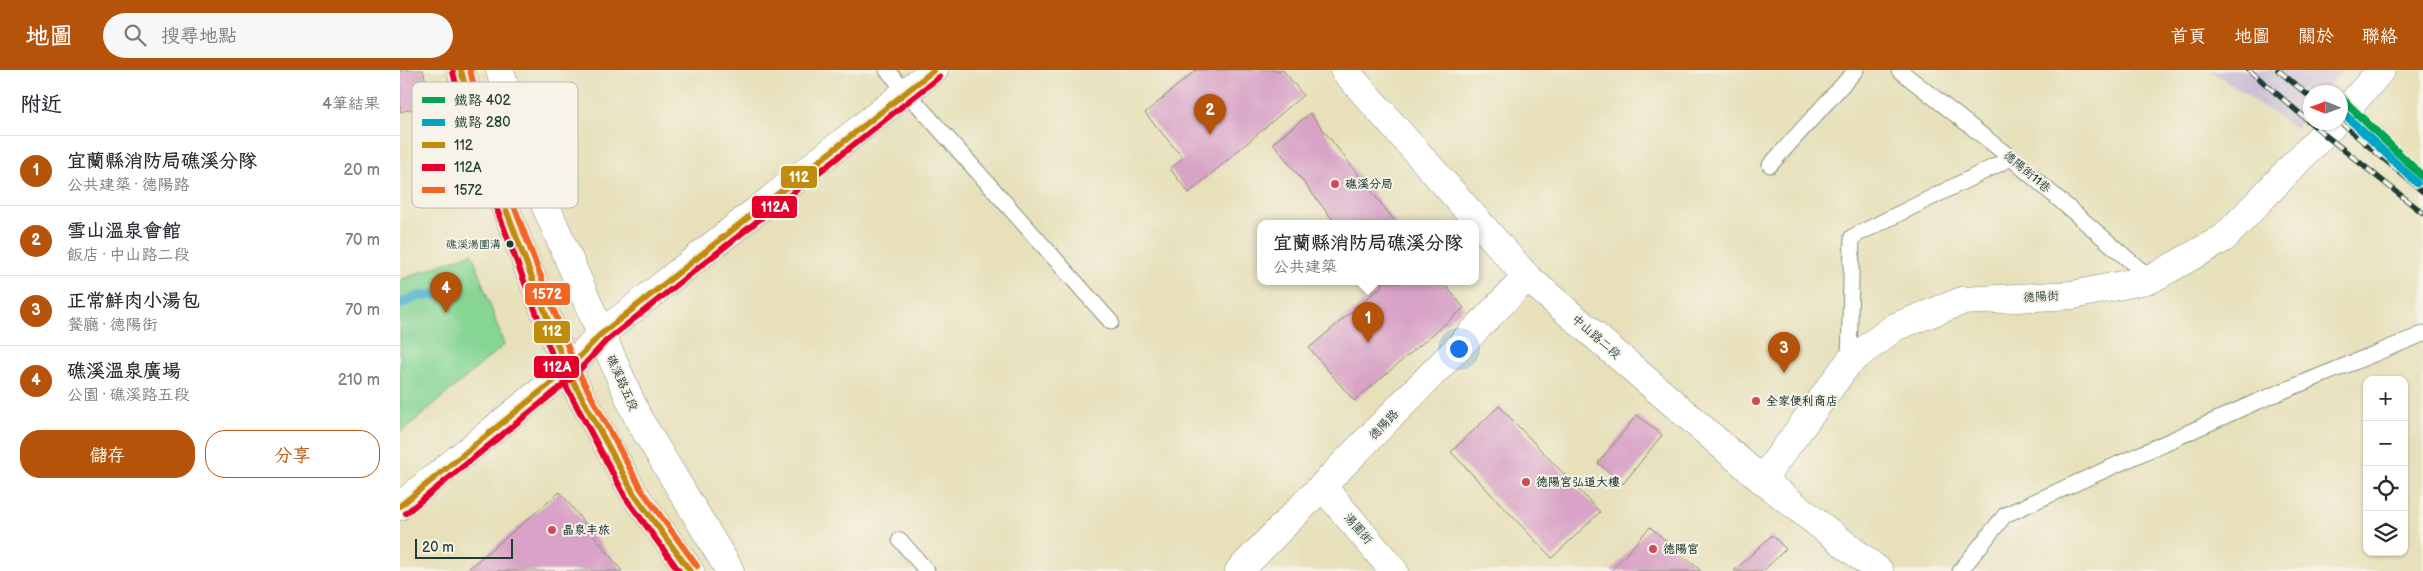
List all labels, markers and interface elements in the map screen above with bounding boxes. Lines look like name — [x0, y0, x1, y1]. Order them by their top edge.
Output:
search box — [103, 13, 453, 58]
icon: search — [121, 21, 149, 49]
text: 地圖 — [25, 22, 73, 51]
text: 搜尋地點 — [161, 25, 237, 48]
text: 首頁 — [2170, 26, 2206, 47]
text: 地圖 — [2234, 26, 2270, 47]
text: 關於 — [2298, 26, 2334, 47]
text: 聯絡 — [2362, 26, 2398, 47]
legend — [412, 82, 578, 208]
north arrow — [2303, 85, 2348, 130]
text: 附近 — [20, 92, 62, 117]
text: 鐵路 402 — [454, 92, 512, 109]
pin: 2 — [1194, 94, 1226, 135]
text: 4筆結果 — [322, 95, 380, 114]
text: 鐵路 280 — [454, 114, 510, 131]
text: 112 — [454, 137, 474, 154]
street label: 德陽街11巷 — [2000, 148, 2054, 196]
text: 宜蘭縣消防局礁溪分隊 — [67, 150, 257, 173]
text: 112A — [454, 159, 482, 176]
text: 1 — [33, 161, 39, 180]
text: 20 m — [344, 161, 380, 180]
line badge: 112 — [780, 165, 818, 189]
text: 112 — [789, 169, 810, 186]
text: 公共建築 · 德陽路 — [67, 176, 189, 195]
place label: 礁溪分局 — [1345, 177, 1393, 192]
marker: 礁溪分局 — [1329, 178, 1341, 190]
text: 1572 — [454, 182, 483, 199]
line badge: 112A — [751, 195, 798, 219]
text: 112A — [761, 199, 790, 216]
text: 雪山溫泉會館 — [67, 220, 181, 243]
popup — [1257, 220, 1479, 285]
text: 2 — [31, 231, 41, 250]
text: 70 m — [345, 231, 380, 250]
text: 宜蘭縣消防局礁溪分隊 — [1273, 232, 1463, 255]
place label: 礁溪湯圍溝 — [446, 238, 501, 251]
marker: 礁溪湯圍溝 — [505, 239, 515, 249]
text: 飯店 · 中山路二段 — [67, 246, 189, 265]
text: 公共建築 — [1273, 258, 1337, 277]
pin: 4 — [430, 272, 462, 313]
line badge: 1572 — [524, 282, 571, 306]
text: 1572 — [532, 286, 563, 303]
street label: 德陽街 — [2023, 289, 2059, 305]
text: 正常鮮肉小湯包 — [67, 290, 200, 313]
text: 3 — [31, 301, 41, 320]
text: 70 m — [345, 301, 380, 320]
pin: 1 — [1352, 302, 1384, 343]
street label: 中山路二段 — [1568, 312, 1624, 362]
text: 餐廳 · 德陽街 — [67, 316, 157, 335]
line badge: 112 — [533, 320, 571, 344]
text: 112 — [542, 323, 563, 340]
pin: 3 — [1768, 332, 1800, 373]
your location — [1446, 336, 1472, 362]
street label: 礁溪路五段 — [603, 353, 641, 413]
line badge: 112A — [533, 355, 580, 379]
text: 112A — [543, 359, 572, 376]
text: 礁溪溫泉廣場 — [67, 360, 181, 383]
text: 4 — [31, 371, 41, 390]
text: 210 m — [338, 371, 380, 390]
map controls — [2363, 376, 2408, 556]
button: + — [2363, 376, 2408, 421]
text: 公園 · 礁溪路五段 — [67, 386, 189, 405]
place label: 全家便利商店 — [1766, 394, 1838, 409]
marker: 全家便利商店 — [1750, 395, 1762, 407]
street label: 德陽路 — [1366, 407, 1402, 443]
button: − — [2363, 421, 2408, 466]
button: 儲存 — [20, 430, 195, 478]
button: 分享 — [205, 430, 380, 478]
button: locate — [2363, 466, 2408, 511]
place label: 德陽宮弘道大樓 — [1536, 475, 1620, 490]
marker: 德陽宮弘道大樓 — [1520, 476, 1532, 488]
street label: 湯圍街 — [1341, 510, 1375, 548]
button: layers — [2363, 511, 2408, 556]
place label: 晶泉丰旅 — [562, 523, 610, 538]
marker: 晶泉丰旅 — [546, 524, 558, 536]
scale bar — [415, 536, 512, 559]
text: 20 m — [422, 539, 454, 556]
place label: 德陽宮 — [1663, 542, 1699, 557]
marker: 德陽宮 — [1647, 543, 1659, 555]

